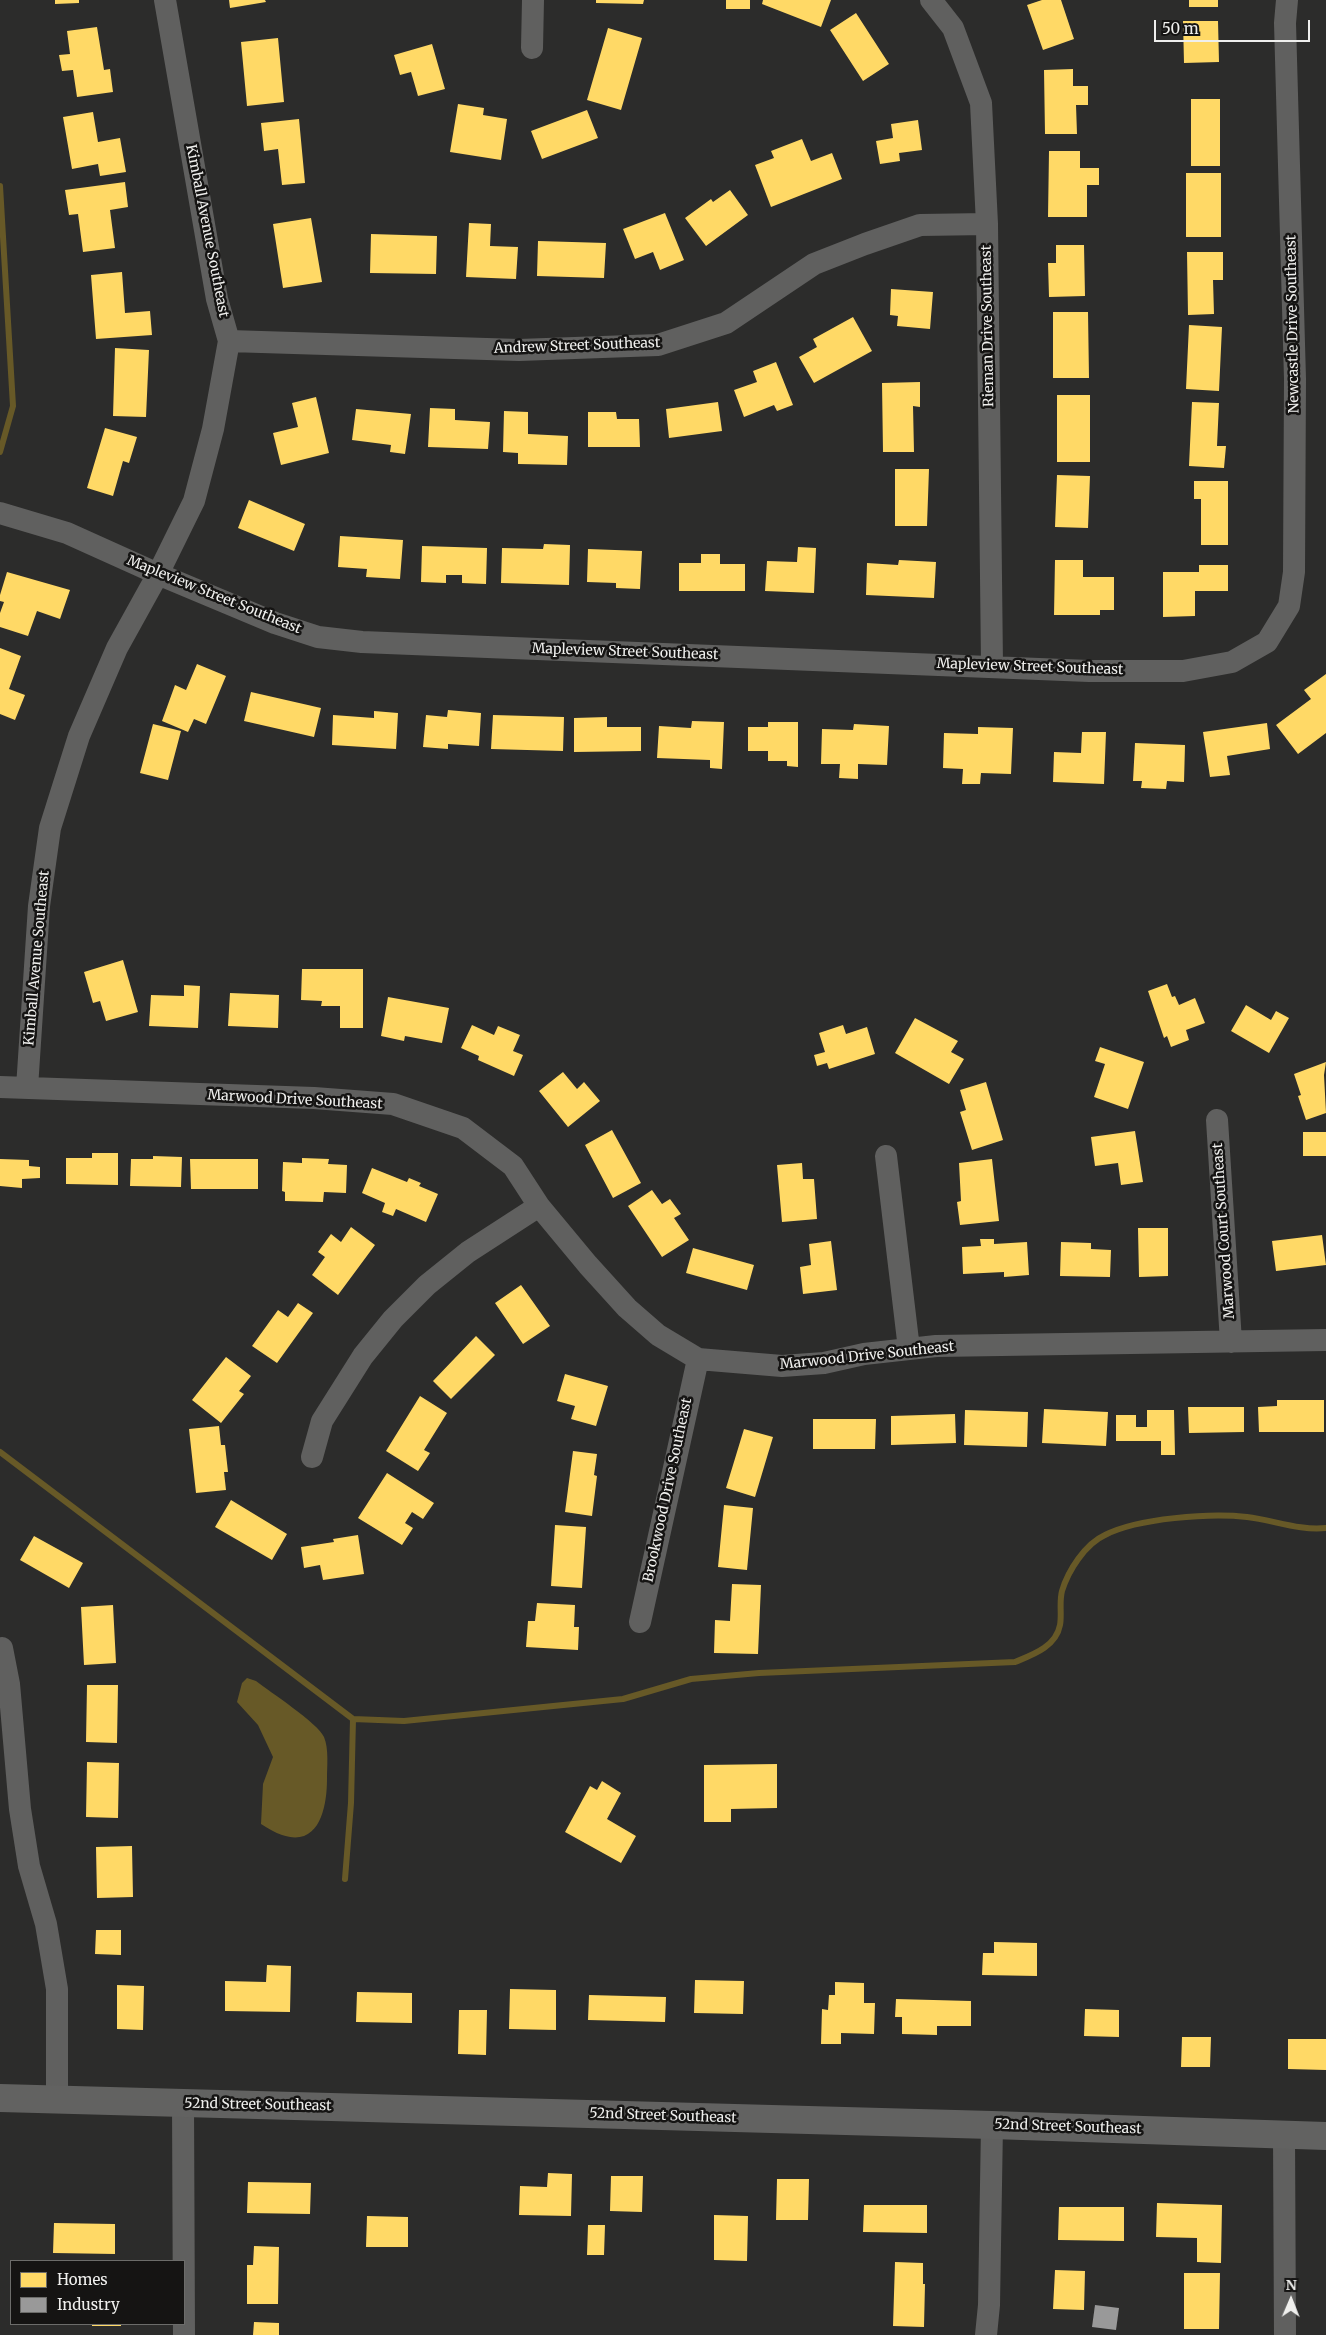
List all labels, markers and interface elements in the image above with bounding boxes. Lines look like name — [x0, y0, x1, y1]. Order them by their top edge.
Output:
scale bar — [1156, 10, 1312, 42]
text: 50 m — [1162, 19, 1199, 38]
street label: Kimball Avenue Southeast — [182, 143, 232, 319]
street label: Newcastle Drive Southeast — [1283, 235, 1303, 413]
street label: Rieman Drive Southeast — [978, 245, 998, 407]
street label: Andrew Street Southeast — [493, 335, 661, 357]
street label: Mapleview Street Southeast — [124, 552, 304, 638]
street label: Mapleview Street Southeast — [531, 640, 719, 664]
street label: Mapleview Street Southeast — [936, 655, 1124, 679]
street label: Kimball Avenue Southeast — [21, 870, 53, 1046]
street label: Marwood Drive Southeast — [207, 1087, 383, 1113]
street label: Marwood Court Southeast — [1209, 1142, 1239, 1320]
street label: Marwood Drive Southeast — [779, 1338, 955, 1374]
street label: Brookwood Drive Southeast — [640, 1396, 696, 1584]
street label: 52nd Street Southeast — [184, 2095, 332, 2115]
street label: 52nd Street Southeast — [589, 2105, 737, 2127]
street label: 52nd Street Southeast — [994, 2116, 1142, 2138]
legend — [10, 2260, 185, 2325]
text: Homes — [57, 2270, 108, 2289]
north arrow — [1266, 2275, 1316, 2325]
text: N — [1286, 2276, 1297, 2294]
text: Industry — [57, 2295, 120, 2314]

